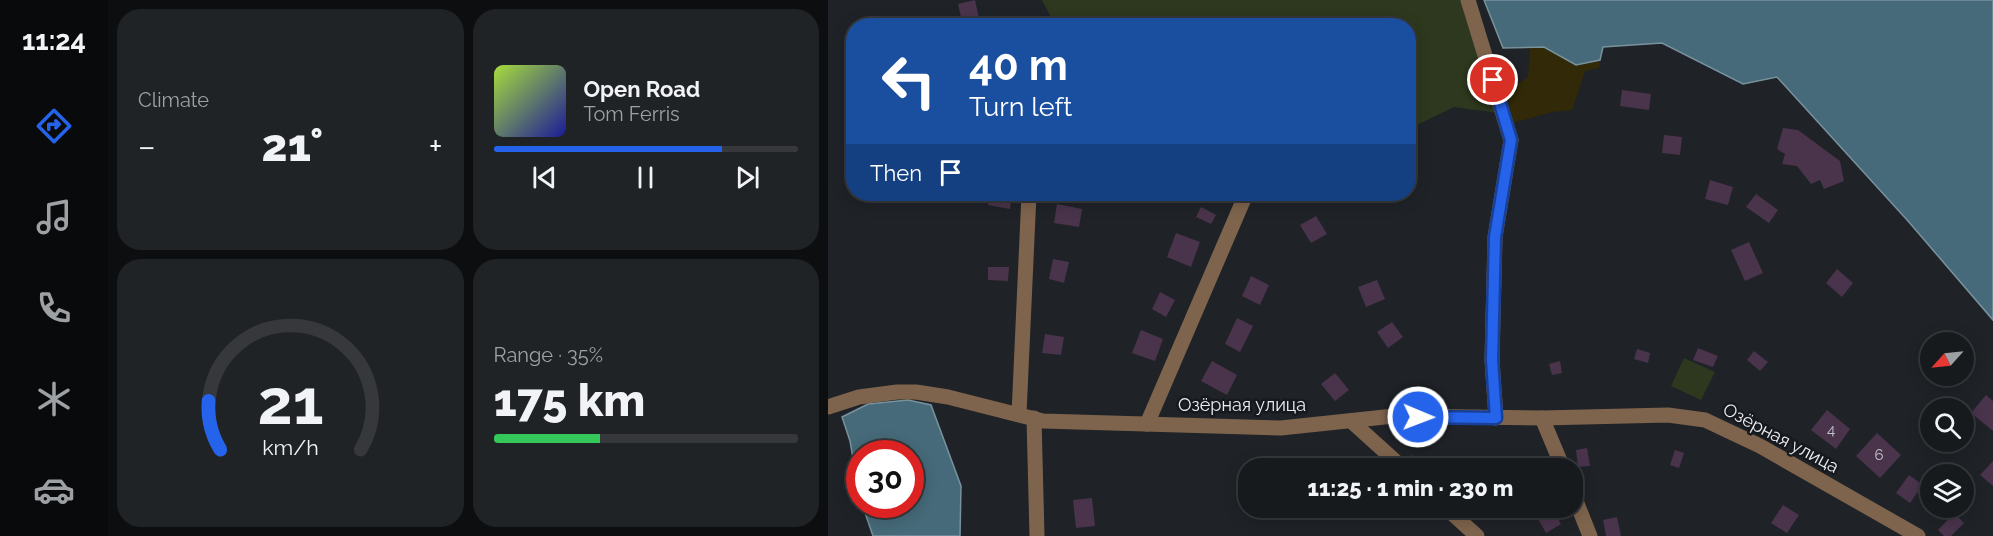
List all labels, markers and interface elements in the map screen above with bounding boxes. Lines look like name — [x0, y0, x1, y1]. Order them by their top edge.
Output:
text: 11:24 — [22, 25, 86, 56]
text: 40 m — [969, 41, 1068, 90]
icon: left — [870, 42, 948, 120]
pin — [1467, 54, 1518, 105]
icon: arrive — [1476, 63, 1509, 96]
text: Open Road — [584, 76, 700, 102]
text: Climate — [138, 88, 209, 112]
text: Turn left — [969, 91, 1072, 122]
text: Tom Ferris — [584, 102, 680, 126]
icon: directions — [33, 105, 75, 147]
text: 21° — [262, 119, 323, 172]
text: − — [138, 127, 156, 166]
text: + — [429, 127, 443, 166]
icon: arrive — [934, 156, 967, 189]
text: Then — [870, 160, 922, 186]
icon: previous — [528, 161, 561, 194]
icon: pause — [629, 161, 662, 194]
icon: next — [731, 161, 764, 194]
icon: music — [33, 196, 75, 238]
icon: phone — [33, 287, 75, 329]
north arrow — [1920, 332, 1974, 386]
map controls — [1920, 332, 1974, 518]
text: Range · 35% — [494, 343, 603, 367]
text: 21 — [257, 365, 323, 439]
text: 175 km — [494, 374, 645, 427]
icon: climate — [33, 378, 75, 420]
position arrow — [1386, 385, 1450, 449]
street label: Озёрная улица — [1178, 394, 1306, 415]
street label: Озёрная улица — [1720, 398, 1843, 477]
button: search — [1920, 398, 1974, 452]
house number: 4 — [1827, 421, 1835, 439]
text: km/h — [262, 435, 319, 460]
speed limit sign: 30 — [846, 440, 924, 518]
house number: 6 — [1874, 446, 1884, 464]
button: layers — [1920, 464, 1974, 518]
icon: car — [33, 469, 75, 511]
text: 11:25 · 1 min · 230 m — [1308, 475, 1513, 501]

